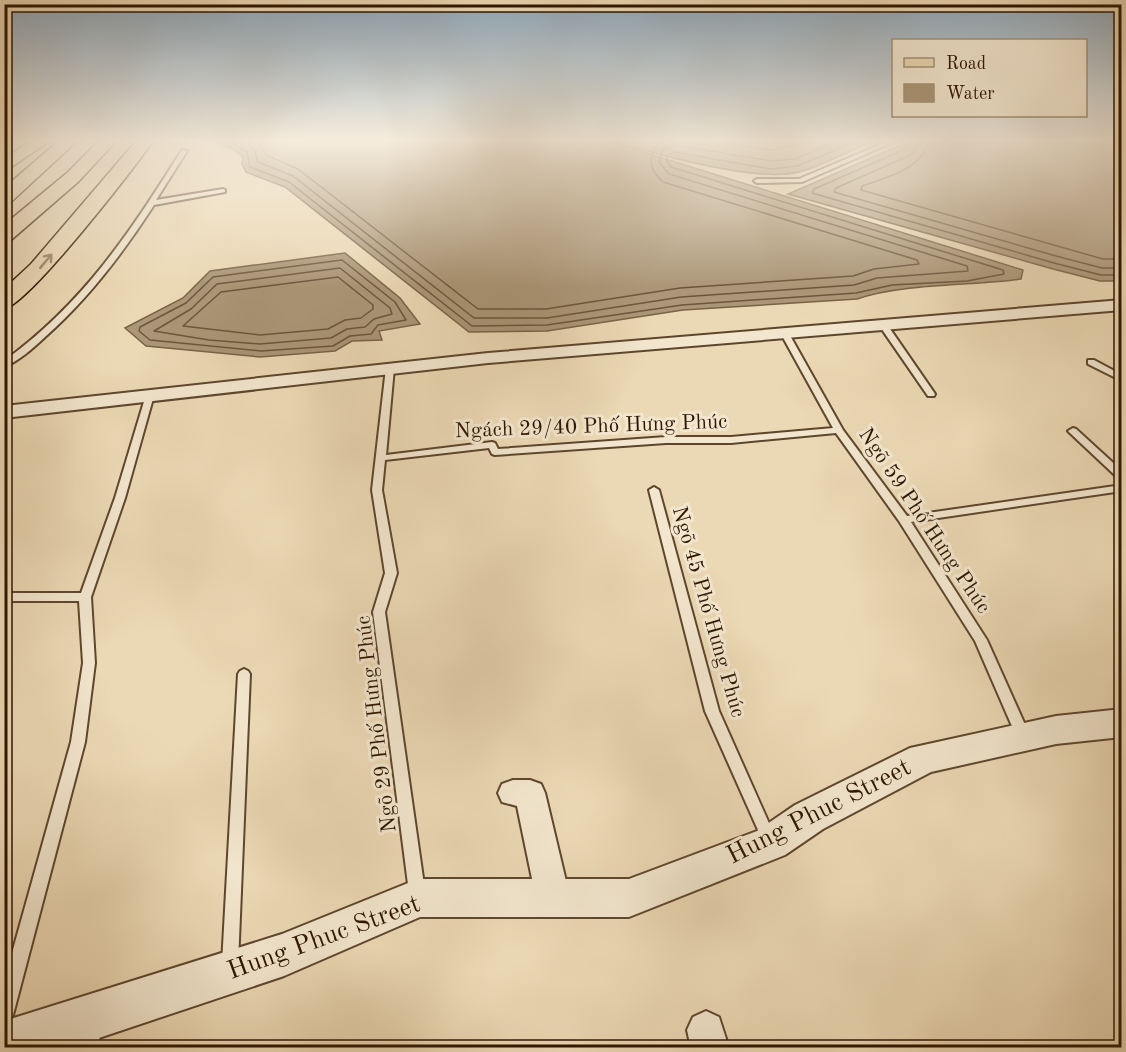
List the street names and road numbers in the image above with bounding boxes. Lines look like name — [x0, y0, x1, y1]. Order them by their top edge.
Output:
street label: Ngách 29/40 Phố Hưng Phúc — [454, 411, 728, 442]
street label: Ngõ 59 Phố Hưng Phúc — [854, 424, 995, 617]
street label: Ngõ 45 Phố Hưng Phúc — [668, 504, 749, 720]
street label: Ngõ 29 Phố Hưng Phúc — [352, 614, 401, 834]
street label: Hung Phuc Street — [723, 754, 915, 870]
street label: Hung Phuc Street — [224, 891, 424, 985]

